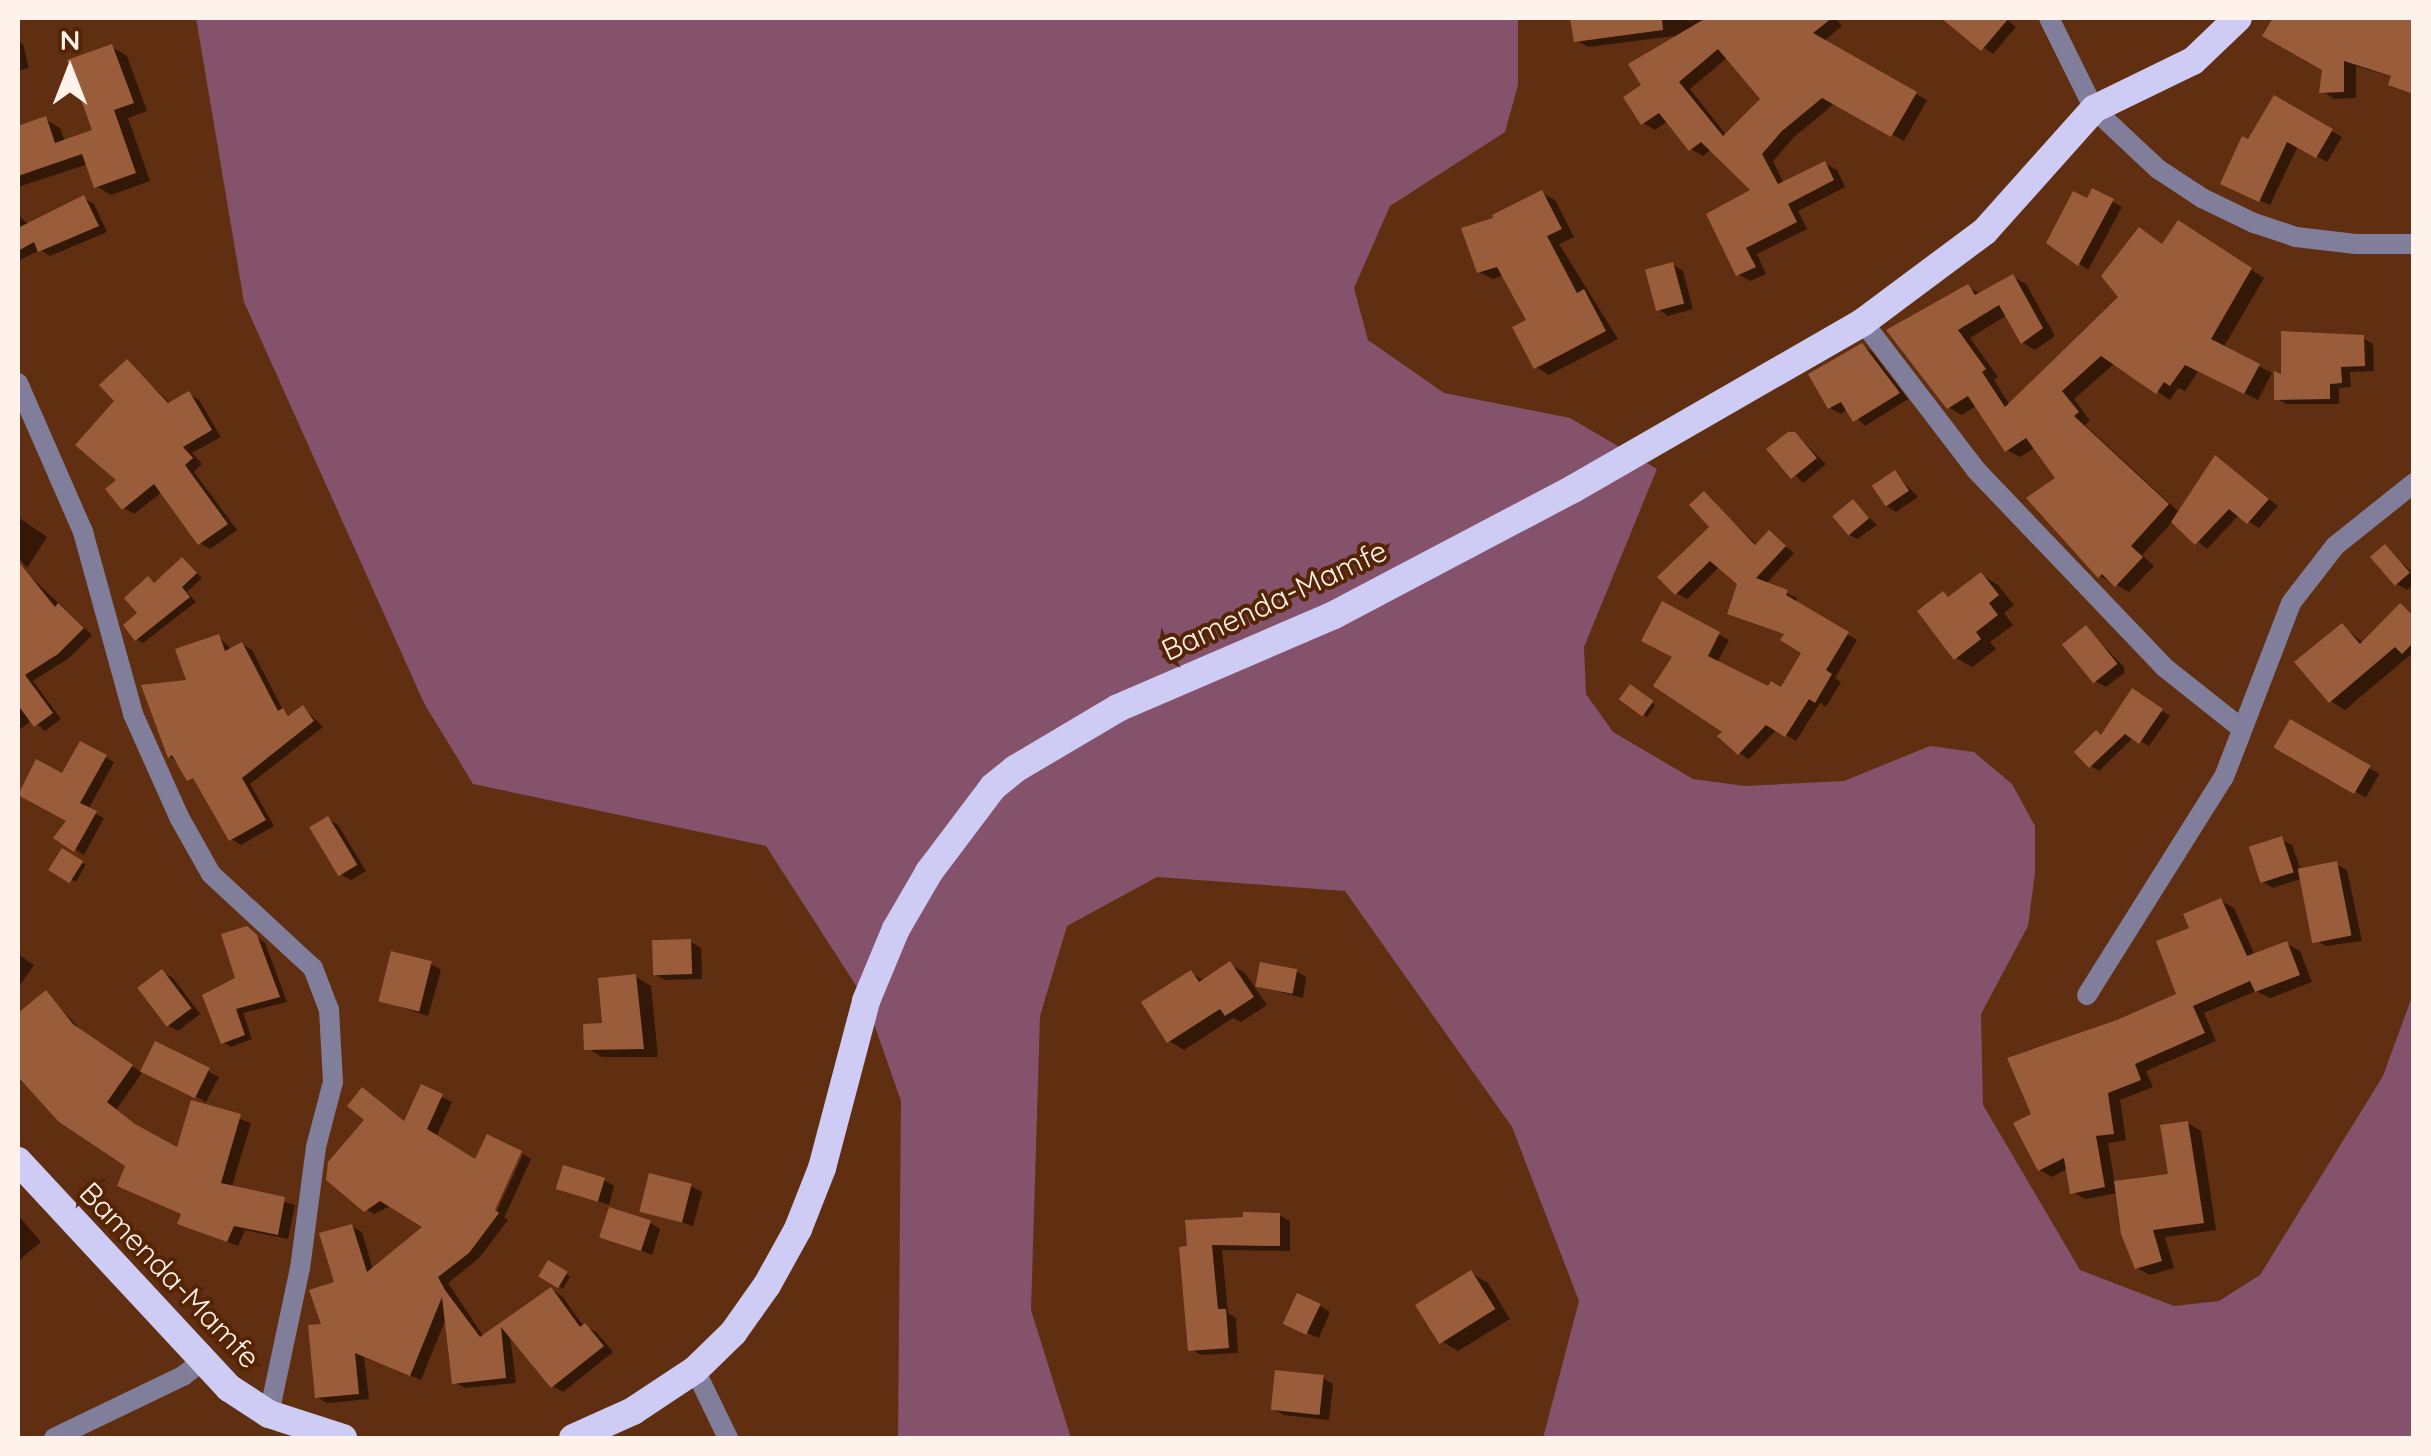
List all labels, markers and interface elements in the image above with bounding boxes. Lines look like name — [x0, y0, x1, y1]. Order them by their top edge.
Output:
north arrow — [20, 20, 120, 120]
text: N — [60, 22, 80, 57]
street label: Bamenda-Mamfe — [1156, 532, 1392, 668]
street label: Bamenda-Mamfe — [72, 1175, 268, 1375]

